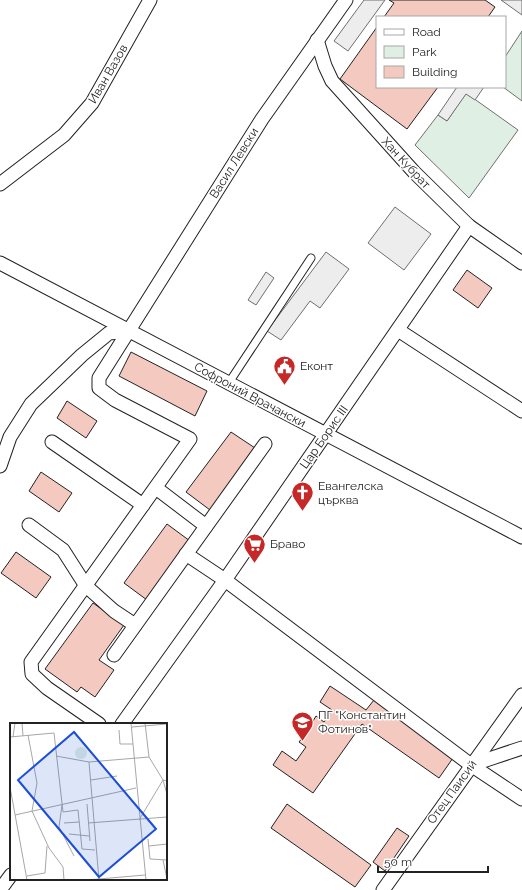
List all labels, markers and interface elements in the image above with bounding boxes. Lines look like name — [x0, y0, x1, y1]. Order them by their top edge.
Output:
legend — [376, 16, 506, 88]
text: Road — [412, 25, 441, 39]
street label: Иван Вазов — [86, 42, 130, 106]
text: Park — [412, 45, 437, 59]
text: Building — [412, 65, 458, 79]
street label: Васил Левски — [207, 125, 261, 201]
street label: Хан Кубрат — [379, 135, 433, 192]
public building icon: Еконт — [271, 353, 297, 386]
place label: Еконт — [300, 359, 333, 373]
street label: Софроний Врачански — [192, 360, 308, 430]
street label: Цар Борис III — [297, 403, 351, 471]
place label: Евангелска църква — [318, 479, 383, 507]
church icon: Евангелска църква — [290, 480, 316, 513]
supermarket icon: Браво — [241, 531, 267, 564]
place label: Браво — [270, 537, 305, 551]
place label: ПГ "Константин Фотинов" — [318, 708, 406, 736]
school or university icon: ПГ "Константин Фотинов" — [289, 709, 315, 742]
inset map — [10, 723, 167, 880]
street label: Отец Паисий — [424, 758, 480, 826]
scale bar — [378, 848, 488, 874]
text: 50 m — [384, 855, 412, 869]

